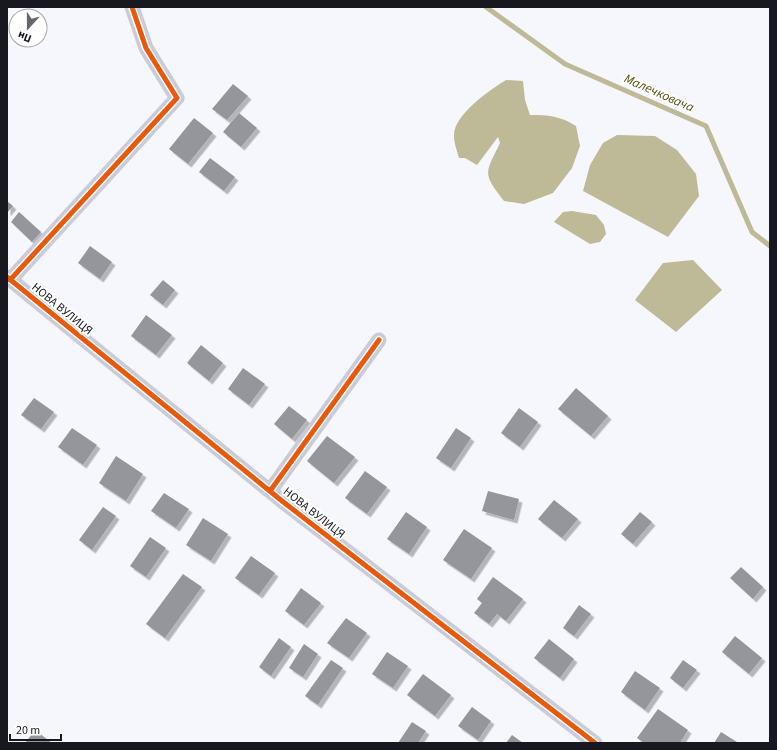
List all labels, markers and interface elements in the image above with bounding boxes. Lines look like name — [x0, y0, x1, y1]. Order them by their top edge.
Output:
north arrow — [8, 8, 48, 48]
text: Пн — [16, 27, 34, 46]
water label: Малечковача — [621, 70, 697, 116]
street label: НОВА ВУЛИЦЯ — [28, 279, 96, 339]
street label: НОВА ВУЛИЦЯ — [279, 483, 349, 543]
scale bar — [10, 716, 61, 742]
text: 20 m — [16, 722, 40, 739]

